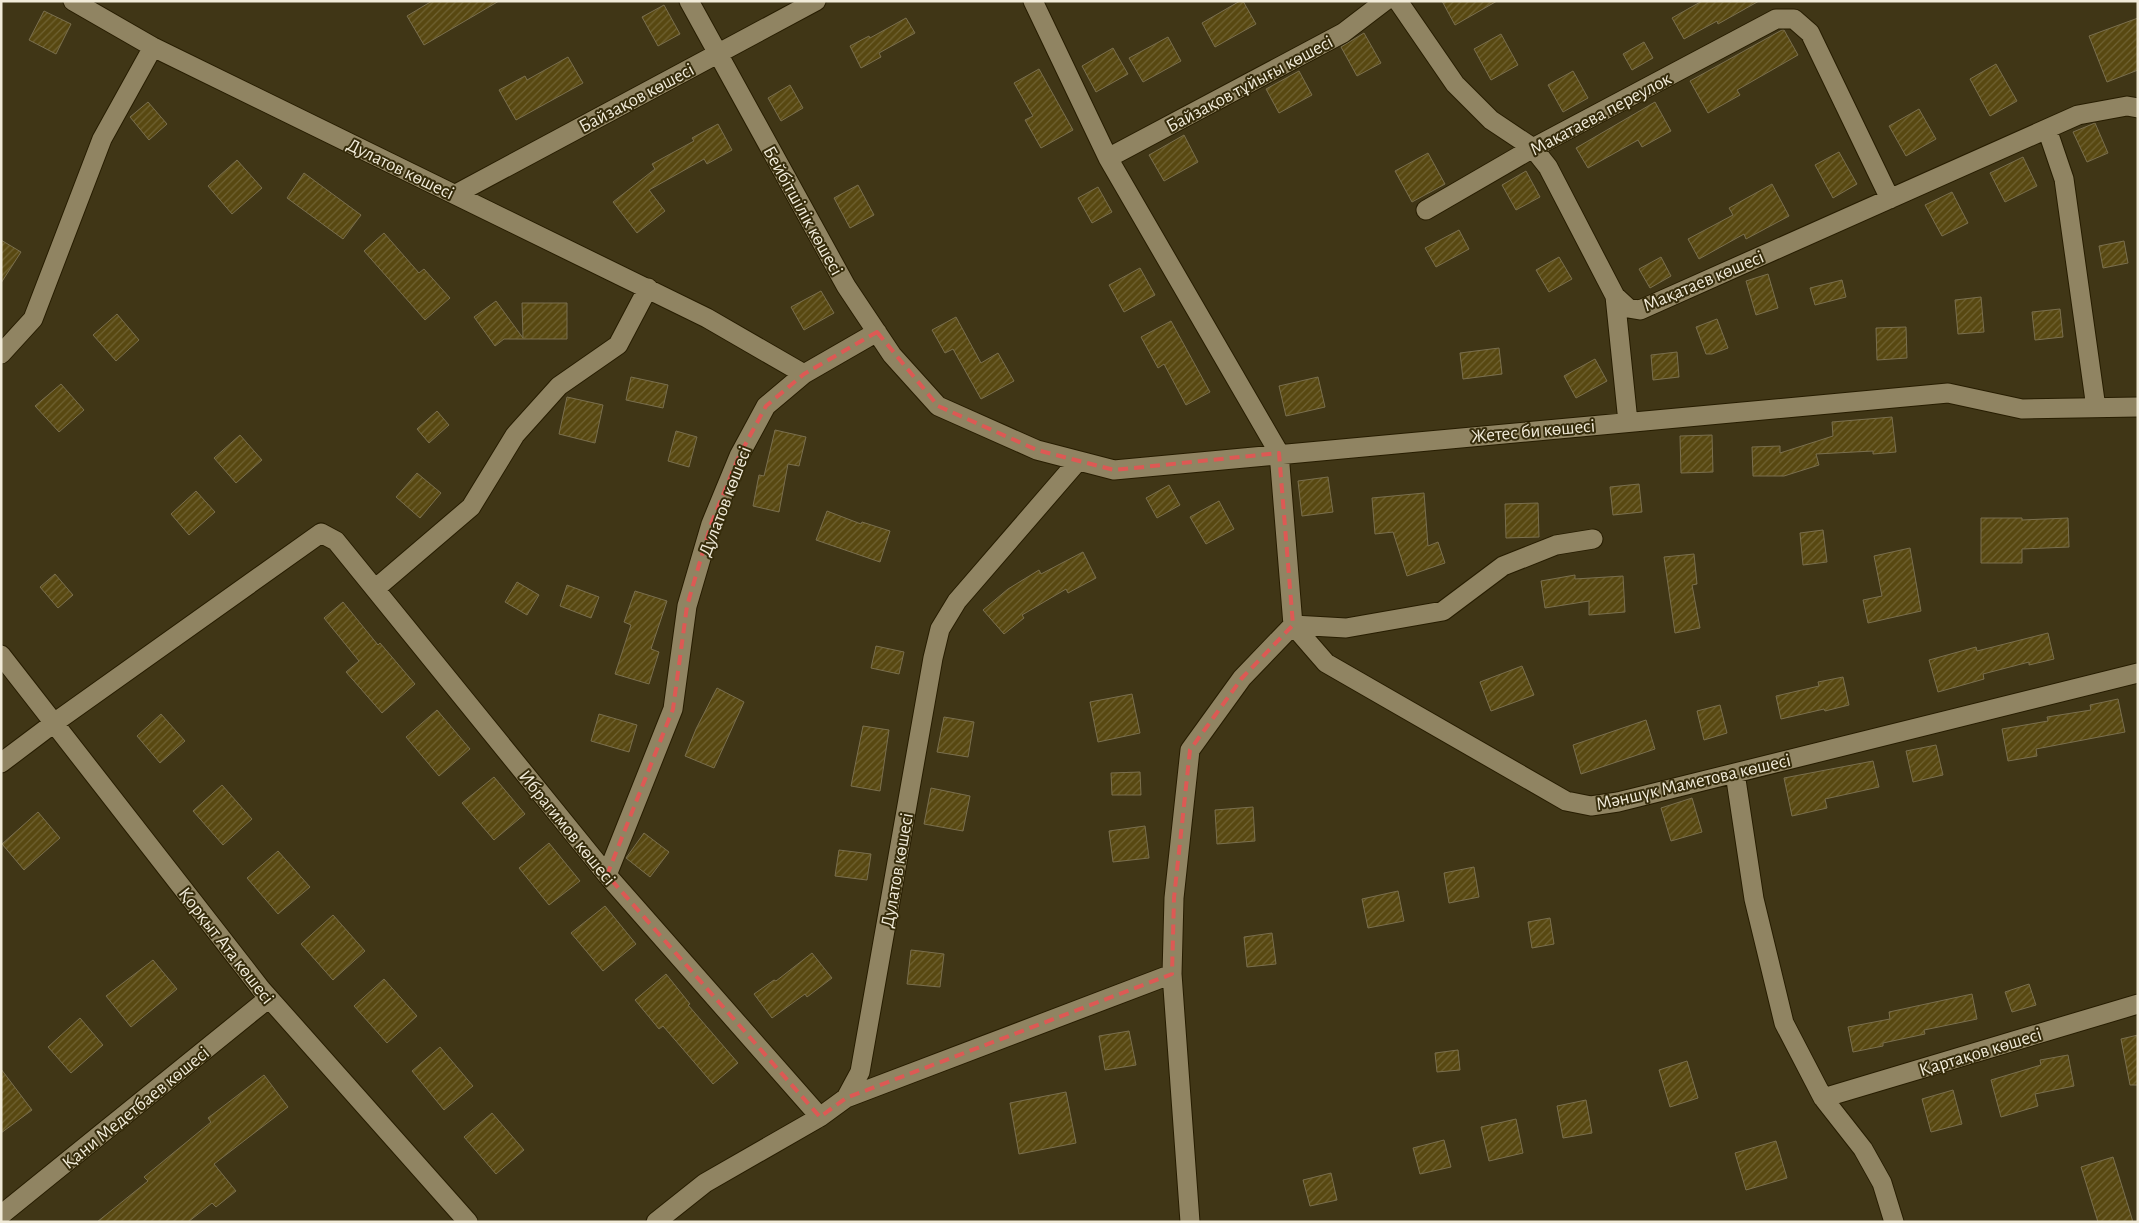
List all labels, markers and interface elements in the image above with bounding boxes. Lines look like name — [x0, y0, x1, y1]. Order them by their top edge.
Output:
street label: Байзақов тұйығы көшесі — [1163, 32, 1336, 136]
street label: Байзақов көшесі — [576, 60, 697, 137]
street label: Макатаева переулок — [1527, 69, 1675, 160]
street label: Дулатов көшесі — [344, 135, 457, 203]
street label: Бейбітшілік көшесі — [759, 143, 846, 279]
street label: Мақатаев көшесі — [1640, 247, 1767, 315]
street label: Жетес би көшесі — [1470, 417, 1596, 446]
street label: Дулатов көшесі — [696, 444, 755, 559]
street label: Мәншүк Маметова көшесі — [1594, 751, 1793, 814]
street label: Ибрагимов көшесі — [515, 767, 619, 889]
street label: Дулатов көшесі — [878, 811, 917, 929]
street label: Қорқыт Ата көшесі — [175, 884, 277, 1008]
street label: Қартақов көшесі — [1917, 1025, 2044, 1080]
street label: Қани Медетбаев көшесі — [59, 1043, 213, 1173]

